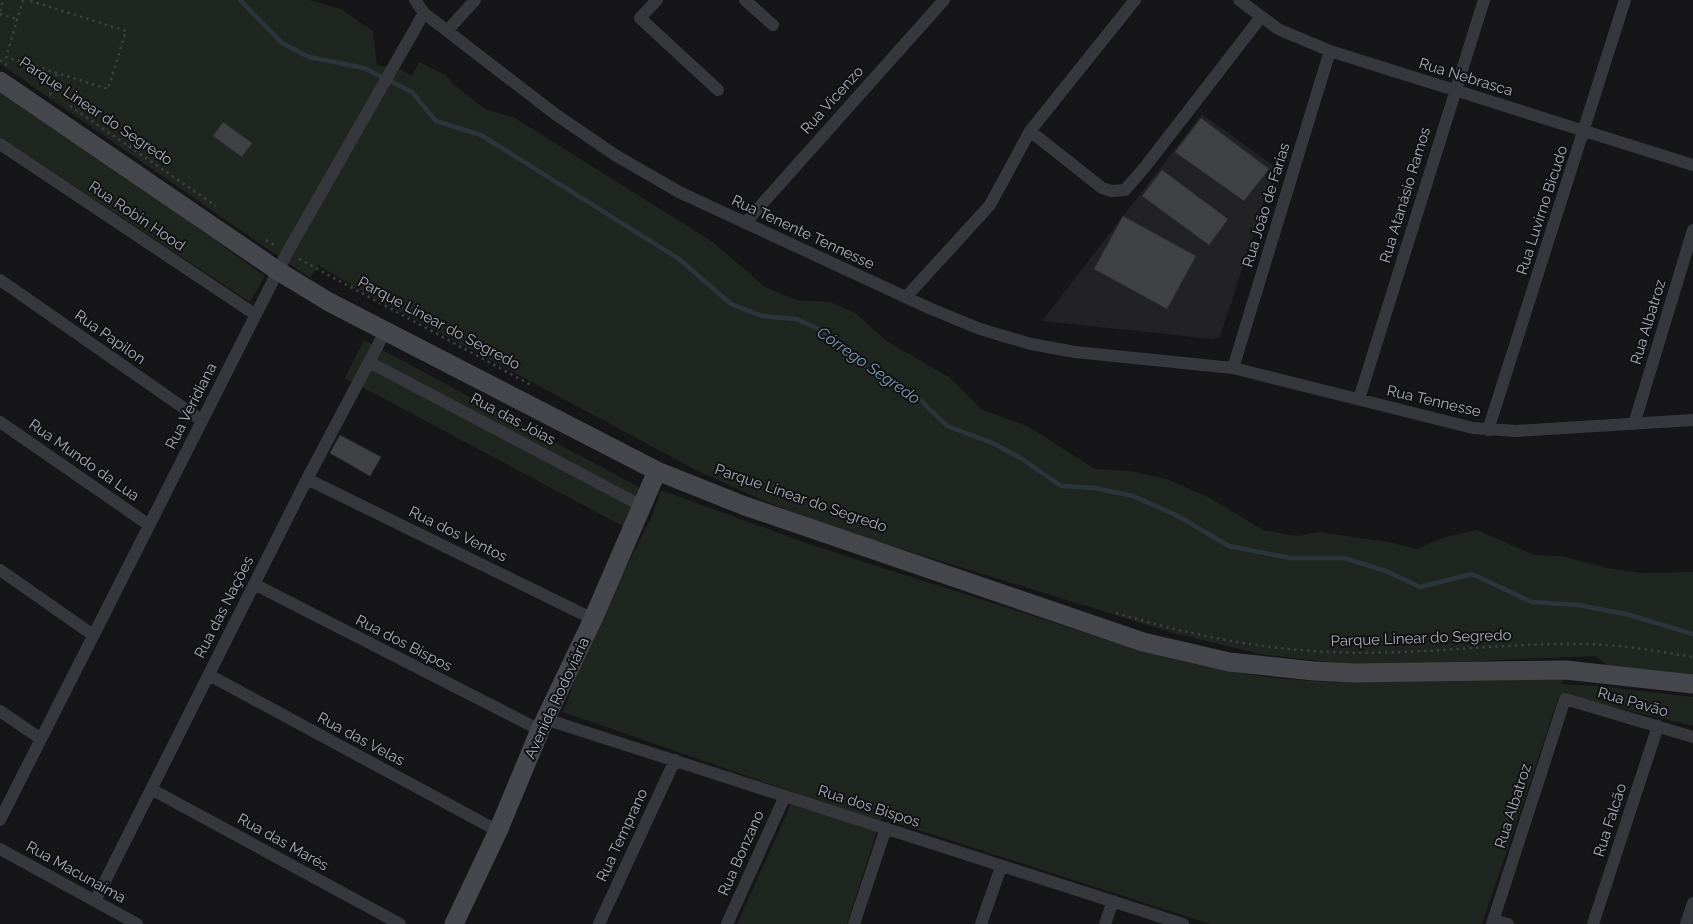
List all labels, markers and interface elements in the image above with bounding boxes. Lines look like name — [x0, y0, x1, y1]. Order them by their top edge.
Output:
street label: Parque Linear do Segredo — [16, 53, 176, 169]
street label: Rua Nebrasca — [1417, 54, 1515, 100]
street label: Rua Vicenzo — [797, 62, 867, 138]
street label: Rua Atanásio Ramos — [1376, 125, 1434, 265]
street label: Rua João de Farias — [1239, 141, 1293, 269]
street label: Rua Luvirno Bicudo — [1513, 143, 1571, 277]
street label: Rua Robin Hood — [85, 177, 189, 255]
street label: Rua Tenente Tennesse — [729, 191, 877, 273]
street label: Parque Linear do Segredo — [355, 273, 523, 373]
street label: Rua Albatroz — [1627, 277, 1669, 367]
street label: Rua Papilon — [71, 306, 149, 368]
water label: Córrego Segredo — [813, 323, 924, 408]
street label: Rua Veridiana — [162, 360, 220, 452]
street label: Rua Tennesse — [1385, 381, 1483, 421]
street label: Rua das Jóias — [468, 389, 558, 449]
street label: Rua Mundo da Lua — [25, 415, 143, 505]
street label: Parque Linear do Segredo — [712, 460, 890, 536]
street label: Rua dos Ventos — [406, 502, 510, 566]
street label: Rua das Nações — [191, 553, 257, 661]
street label: Rua dos Bispos — [353, 611, 455, 675]
street label: Parque Linear do Segredo — [1330, 626, 1512, 650]
street label: Avenida Rodoviária — [521, 634, 593, 762]
street label: Rua Pavão — [1596, 683, 1670, 721]
street label: Rua das Velas — [314, 708, 408, 770]
street label: Rua Albatroz — [1491, 761, 1535, 851]
street label: Rua dos Bispos — [816, 781, 922, 831]
street label: Rua Falcão — [1590, 781, 1630, 859]
street label: Rua Temprano — [593, 786, 651, 884]
street label: Rua Bonzano — [714, 807, 768, 898]
street label: Rua das Marés — [234, 810, 332, 874]
street label: Rua Macunaíma — [23, 837, 129, 907]

